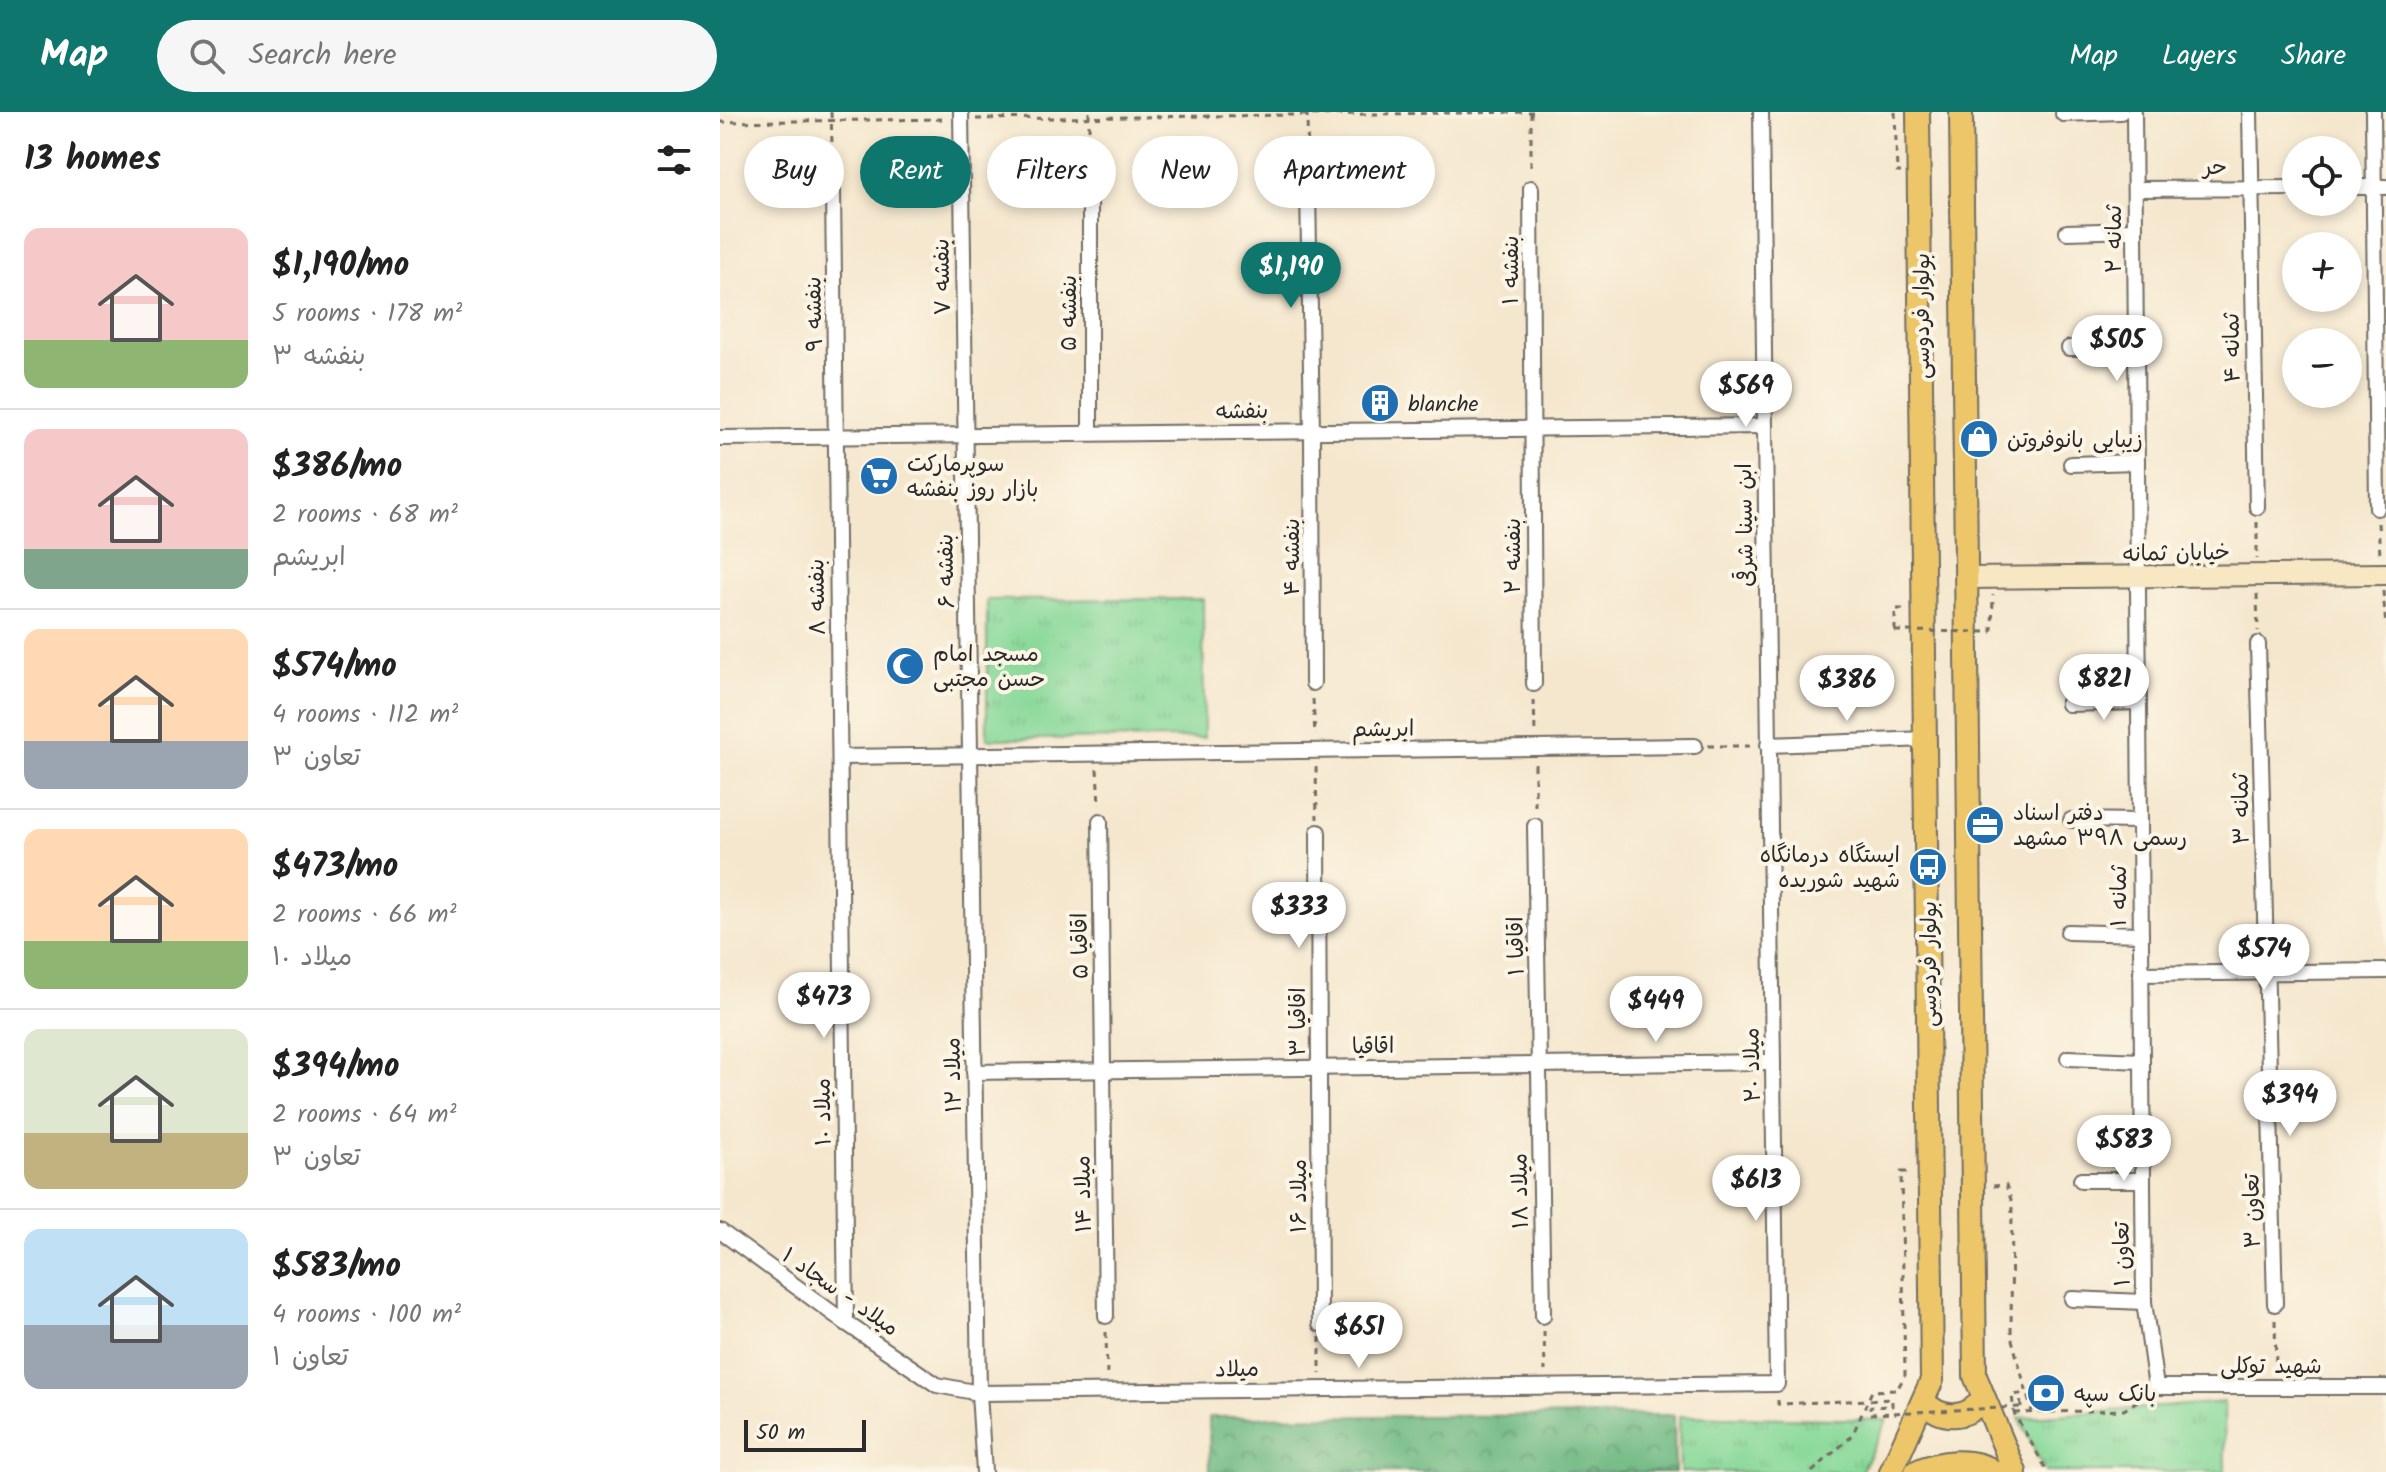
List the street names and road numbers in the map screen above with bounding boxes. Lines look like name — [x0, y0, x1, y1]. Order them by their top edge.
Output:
street label: حر — [2201, 151, 2227, 186]
street label: ثمانه ۲ — [2098, 204, 2133, 273]
street label: بنفشه ۱ — [1495, 235, 1530, 305]
street label: بنفشه ۷ — [925, 238, 962, 316]
street label: بولوار فردوسی — [1906, 253, 1941, 379]
street label: بنفشه ۵ — [1053, 275, 1088, 351]
street label: بنفشه ۹ — [797, 276, 834, 352]
street label: ثمانه ۴ — [2215, 312, 2252, 383]
street label: بنفشه — [1216, 395, 1269, 430]
street label: ابن سینا شرقی — [1728, 463, 1765, 587]
street label: بنفشه ۴ — [1276, 518, 1311, 596]
street label: بنفشه ۲ — [1497, 518, 1532, 594]
street label: بنفشه ۶ — [929, 533, 966, 609]
street label: خیابان ثمانه — [2122, 536, 2230, 573]
street label: بنفشه ۸ — [800, 558, 837, 636]
street label: ابریشم — [1352, 712, 1415, 749]
street label: ثمانه ۳ — [2224, 772, 2261, 845]
street label: ثمانه ۱ — [2103, 865, 2138, 927]
street label: بولوار فردوسی — [1913, 901, 1948, 1027]
street label: اقاقیا ۵ — [1063, 912, 1100, 979]
street label: اقاقیا ۱ — [1499, 916, 1536, 976]
street label: اقاقیا ۳ — [1282, 987, 1317, 1057]
street label: میلاد ۲۰ — [1735, 1027, 1772, 1103]
street label: اقاقیا — [1352, 1030, 1395, 1065]
street label: میلاد ۱۲ — [936, 1037, 973, 1113]
street label: میلاد ۱۰ — [806, 1078, 843, 1146]
street label: میلاد ۱۸ — [1503, 1153, 1540, 1229]
street label: میلاد ۱۴ — [1066, 1155, 1103, 1233]
street label: میلاد ۱۶ — [1283, 1159, 1318, 1233]
street label: تعاون ۳ — [2235, 1173, 2272, 1249]
street label: تعاون ۱ — [2105, 1221, 2142, 1287]
street label: میلاد - سجاد ۱ — [774, 1240, 905, 1347]
street label: شهید توکلی — [2220, 1350, 2322, 1385]
street label: میلاد — [1215, 1353, 1259, 1388]

